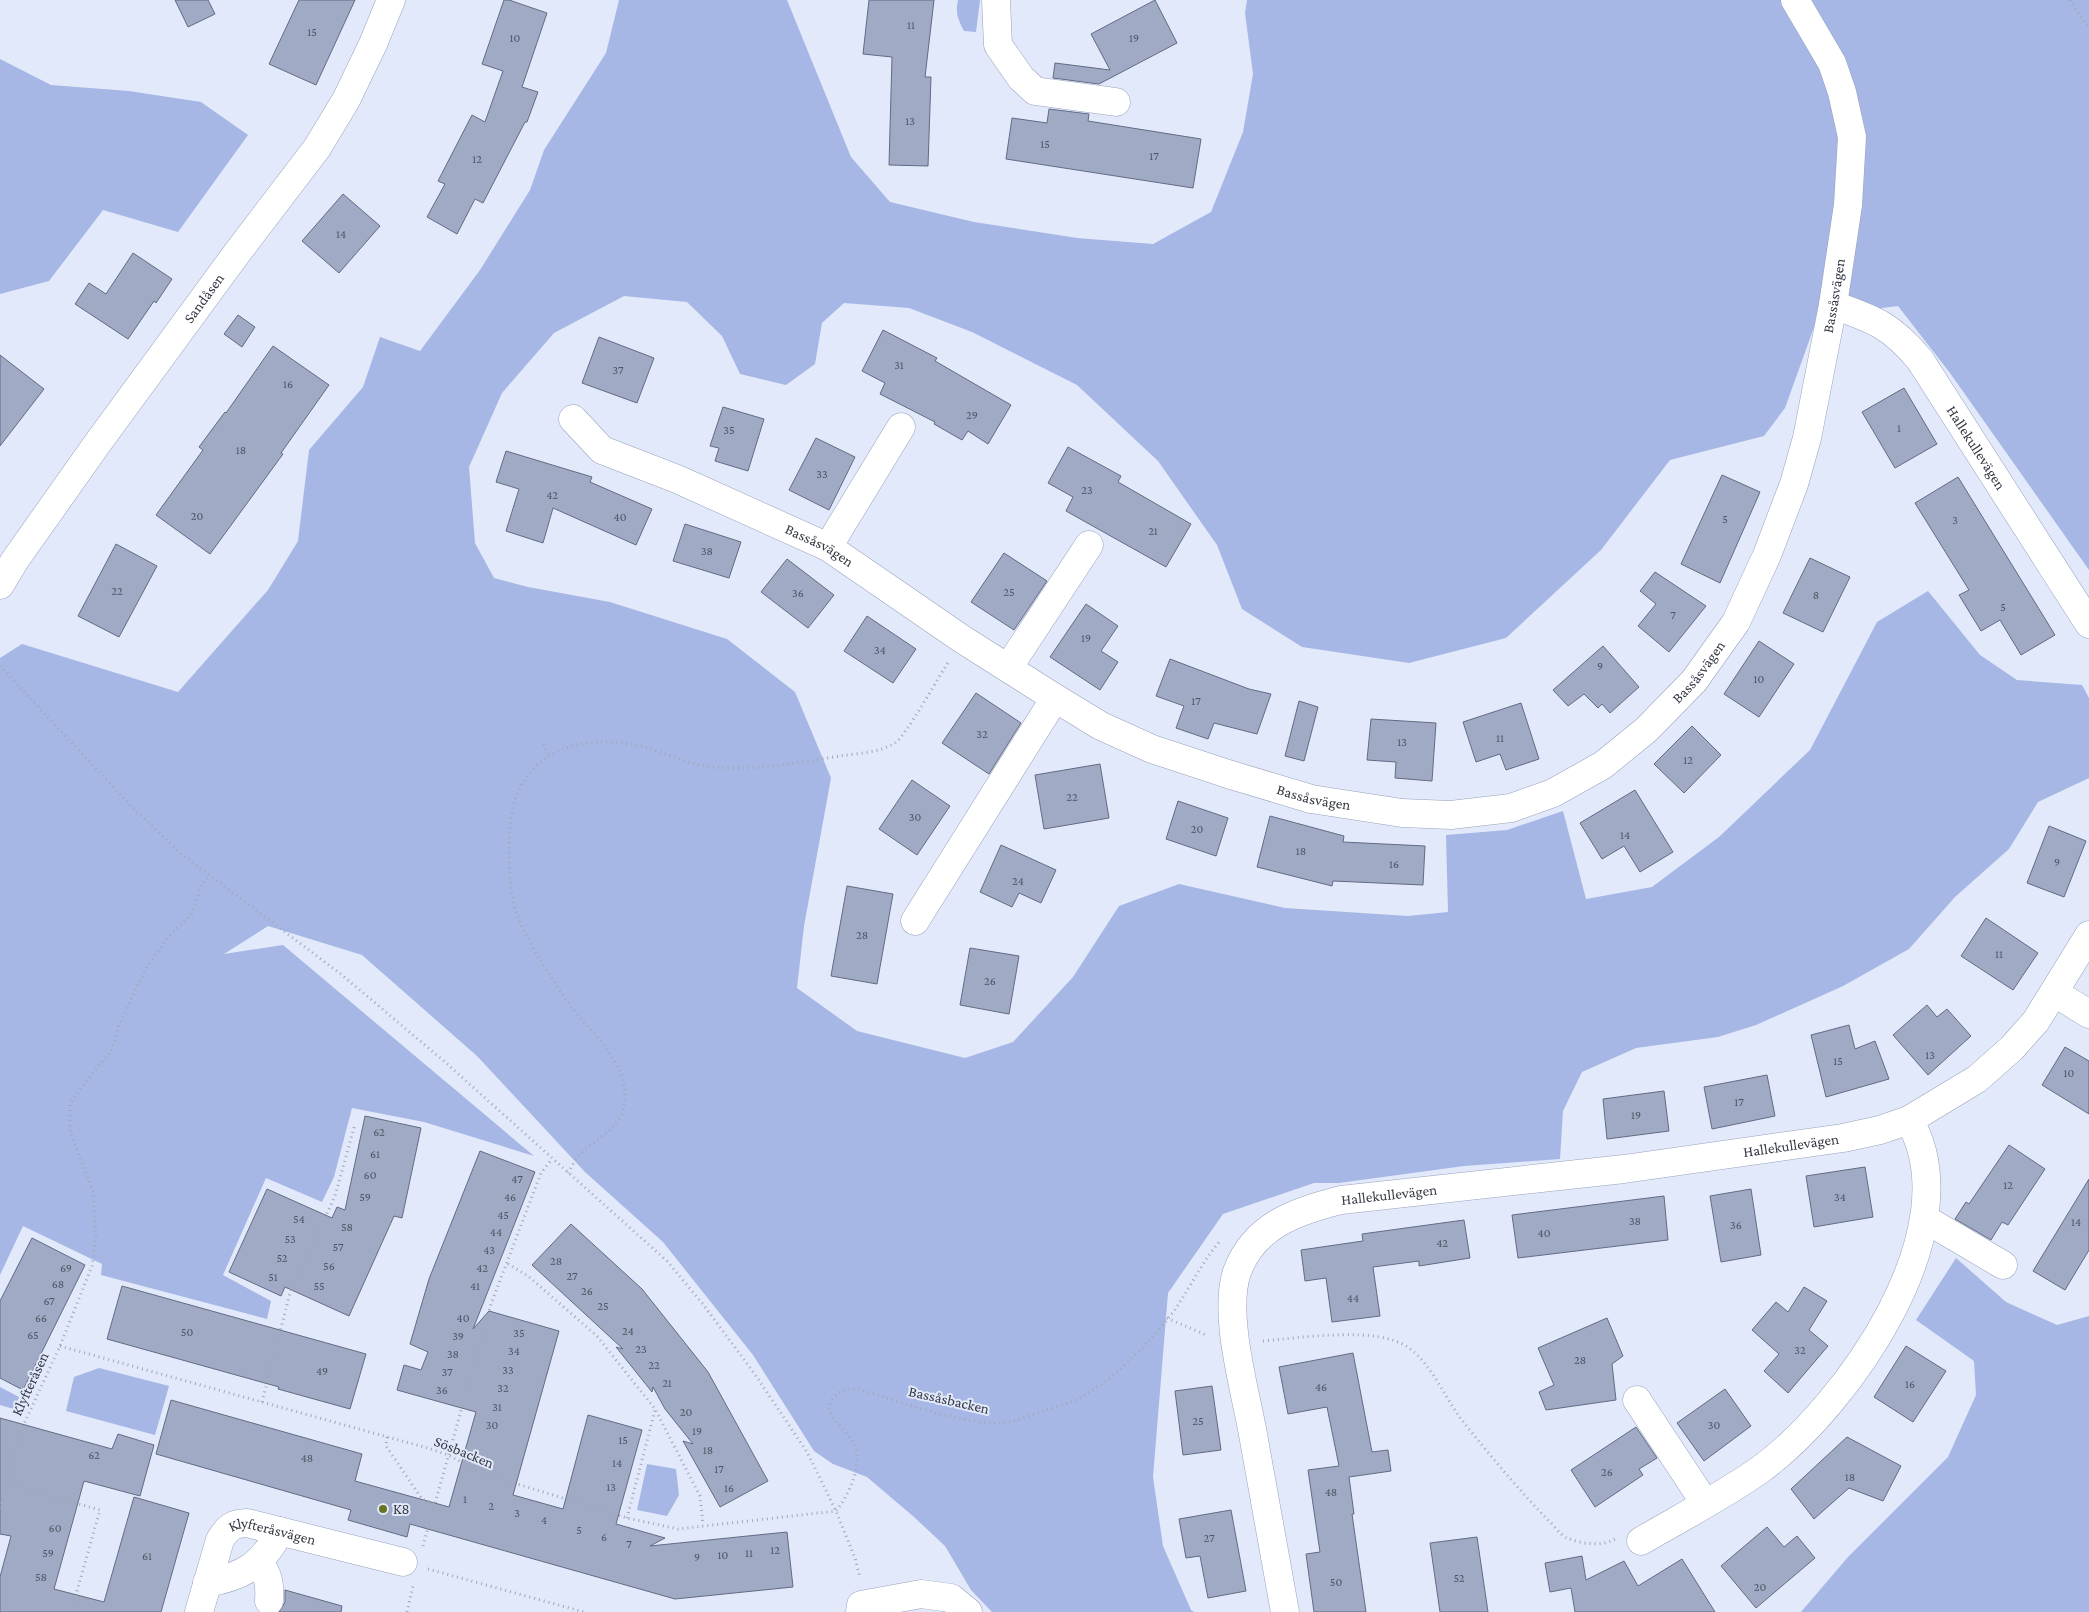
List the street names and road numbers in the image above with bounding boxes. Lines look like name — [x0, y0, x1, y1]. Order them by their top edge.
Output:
street label: Bassåsvägen — [1820, 257, 1848, 334]
street label: Sandåsen — [180, 270, 227, 326]
street label: Hallekullevägen — [1943, 403, 2009, 493]
street label: Bassåsvägen — [783, 521, 857, 570]
street label: Bassåsvägen — [1669, 638, 1728, 706]
street label: Bassåsvägen — [1275, 781, 1352, 813]
street label: Hallekullevägen — [1742, 1131, 1840, 1160]
street label: Hallekullevägen — [1340, 1182, 1438, 1208]
street label: Klyfteråsen — [8, 1350, 53, 1419]
street label: Bassåsbacken — [907, 1383, 991, 1417]
street label: Sösbacken — [432, 1433, 496, 1471]
street label: Klyfteråsvägen — [226, 1515, 317, 1548]

